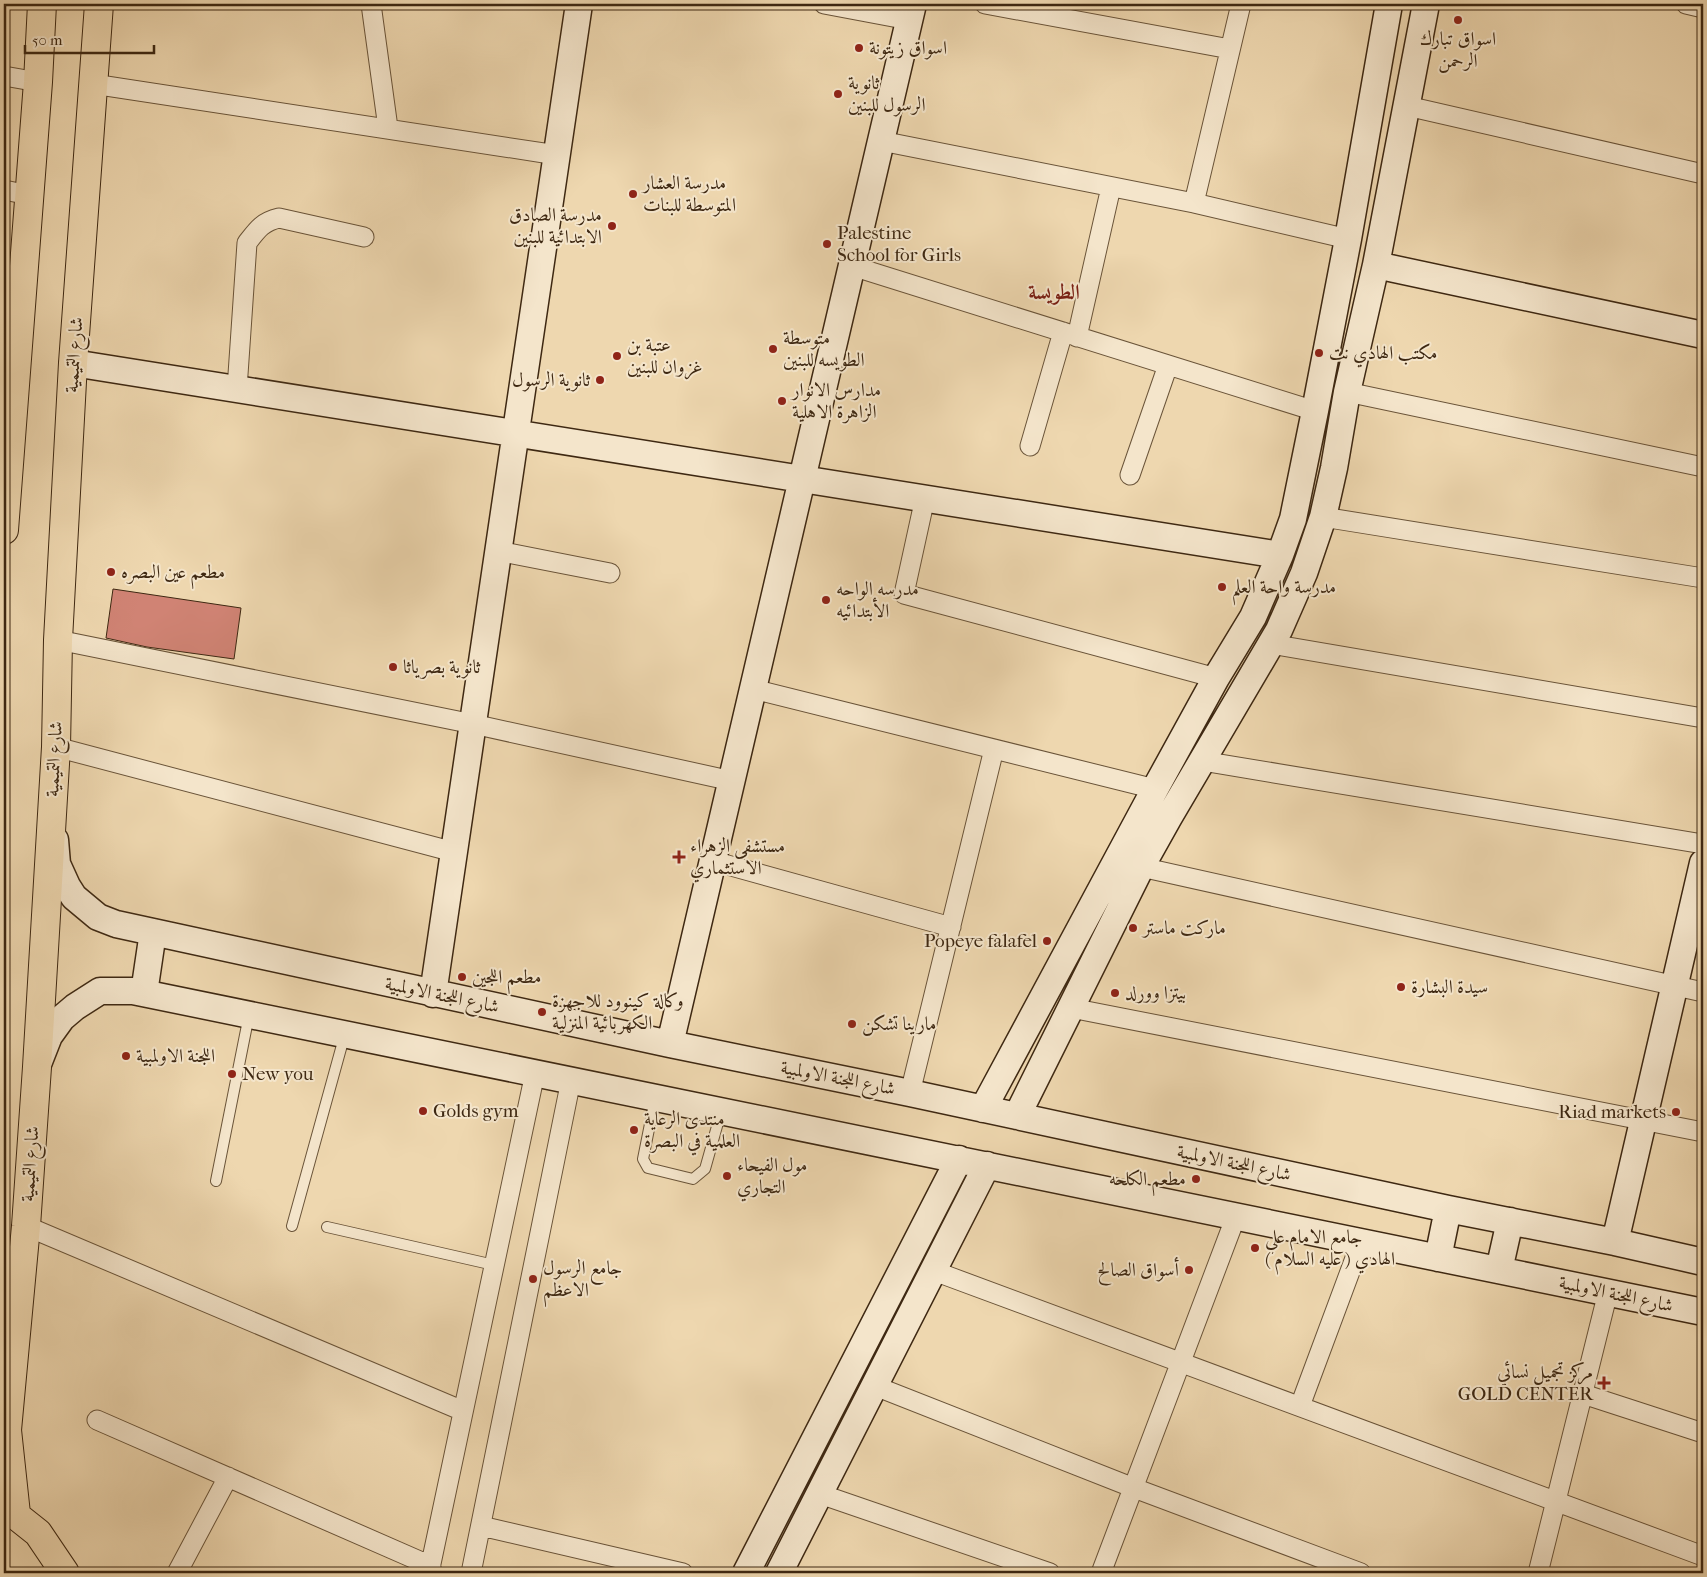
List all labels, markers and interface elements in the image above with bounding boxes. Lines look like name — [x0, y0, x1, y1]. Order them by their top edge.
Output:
marker: اسواق تبارك الرحمن — [1452, 14, 1464, 26]
scale bar — [25, 22, 154, 54]
place label: اسواق تبارك الرحمن — [1420, 28, 1496, 74]
text: 50 m — [32, 31, 63, 49]
place label: اسواق زيتونة — [869, 37, 947, 60]
marker: اسواق زيتونة — [853, 42, 865, 54]
place label: ثانوية الرسول للبنين — [848, 72, 926, 117]
marker: ثانوية الرسول للبنين — [832, 88, 844, 100]
place label: مدرسة العشار المتوسطة للبنات — [641, 172, 736, 217]
marker: مدرسة العشار المتوسطة للبنات — [627, 188, 639, 200]
place label: مدرسة الصادق الابتدائية للبنين — [509, 204, 602, 248]
marker: مدرسة الصادق الابتدائية للبنين — [606, 220, 618, 232]
place label: Palestine School for Girls — [837, 222, 961, 266]
marker: Palestine School for Girls — [821, 238, 833, 250]
district label: الطويسة — [1028, 280, 1080, 305]
street label: شارع التميمية — [60, 316, 92, 394]
place label: متوسطة الطويسه للبنين — [783, 327, 865, 372]
place label: عتبة بن غزوان للبنين — [627, 334, 703, 380]
place label: مكتب الهادي نت — [1329, 342, 1437, 368]
marker: متوسطة الطويسه للبنين — [767, 343, 779, 355]
marker: مكتب الهادي نت — [1313, 347, 1325, 359]
marker: عتبة بن غزوان للبنين — [611, 350, 623, 362]
place label: ثانوية الرسول — [512, 369, 590, 392]
marker: ثانوية الرسول — [594, 374, 606, 386]
place label: مدارس الانوار الزاهرة الاهلية — [790, 379, 881, 424]
marker: مدارس الانوار الزاهرة الاهلية — [776, 395, 788, 407]
place label: مطعم عين البصره — [121, 561, 225, 590]
marker: مطعم عين البصره — [105, 566, 117, 578]
place label: مدرسة واحة العلم — [1232, 576, 1336, 606]
place label: مدرسه الواحه الأبتدائيه — [836, 578, 919, 622]
marker: مدرسة واحة العلم — [1216, 581, 1228, 593]
marker: مدرسه الواحه الأبتدائيه — [820, 594, 832, 606]
place label: ثانوية بصرياثا — [403, 656, 481, 679]
marker: ثانوية بصرياثا — [387, 661, 399, 673]
street label: شارع التميمية — [41, 720, 71, 798]
place label: مستشفى الزهراء الاستثماري — [690, 835, 785, 883]
marker: مستشفى الزهراء الاستثماري — [672, 850, 686, 864]
place label: ماركت ماستر — [1141, 917, 1226, 939]
marker: ماركت ماستر — [1127, 922, 1139, 934]
place label: Popeye falafel — [924, 930, 1037, 952]
marker: Popeye falafel — [1041, 935, 1053, 947]
place label: مطعم اللجين — [472, 966, 541, 995]
marker: مطعم اللجين — [456, 971, 468, 983]
street label: شارع اللجنة الاولمبية — [382, 972, 501, 1022]
place label: سيدة البشارة — [1411, 976, 1488, 998]
marker: سيدة البشارة — [1395, 981, 1407, 993]
place label: بيتزا وورلد — [1125, 982, 1186, 1004]
marker: بيتزا وورلد — [1109, 987, 1121, 999]
place label: وكالة كينوود للاجهزة الكهربائية المنزلية — [552, 990, 684, 1035]
marker: وكالة كينوود للاجهزة الكهربائية المنزلية — [536, 1006, 548, 1018]
place label: مارينا تشكن — [862, 1013, 937, 1037]
marker: مارينا تشكن — [846, 1018, 858, 1030]
place label: اللجنة الاولمبية — [136, 1045, 215, 1067]
marker: اللجنة الاولمبية — [120, 1050, 132, 1062]
street label: شارع اللجنة الاولمبية — [778, 1056, 897, 1104]
place label: New you — [242, 1063, 314, 1085]
marker: New you — [226, 1068, 238, 1080]
place label: Golds gym — [433, 1100, 519, 1122]
place label: Riad markets — [1558, 1101, 1666, 1123]
marker: Golds gym — [417, 1105, 429, 1117]
marker: Riad markets — [1670, 1106, 1682, 1118]
place label: منتدى الرعاية العلمية في البصرة — [644, 1108, 740, 1156]
marker: منتدى الرعاية العلمية في البصرة — [628, 1124, 640, 1136]
street label: شارع التميمية — [16, 1125, 48, 1203]
street label: شارع اللجنة الاولمبية — [1174, 1140, 1293, 1190]
place label: مول الفيحاء التجاري — [737, 1154, 807, 1202]
place label: مطعم الكلحه — [1109, 1168, 1186, 1197]
marker: مول الفيحاء التجاري — [721, 1170, 733, 1182]
marker: مطعم الكلحه — [1190, 1173, 1202, 1185]
place label: جامع الامام علي الهادي ( عليه السلام ) — [1265, 1226, 1395, 1275]
marker: جامع الامام علي الهادي ( عليه السلام ) — [1249, 1242, 1261, 1254]
place label: جامع الرسول الاعظم — [543, 1257, 622, 1308]
place label: أسواق الصالح — [1097, 1257, 1180, 1286]
marker: أسواق الصالح — [1183, 1264, 1195, 1276]
street label: شارع اللجنة الاولمبية — [1556, 1271, 1675, 1321]
marker: جامع الرسول الاعظم — [527, 1273, 539, 1285]
place label: مركز تجميل نسائي GOLD CENTER — [1458, 1361, 1594, 1405]
marker: مركز تجميل نسائي GOLD CENTER — [1597, 1376, 1611, 1390]

